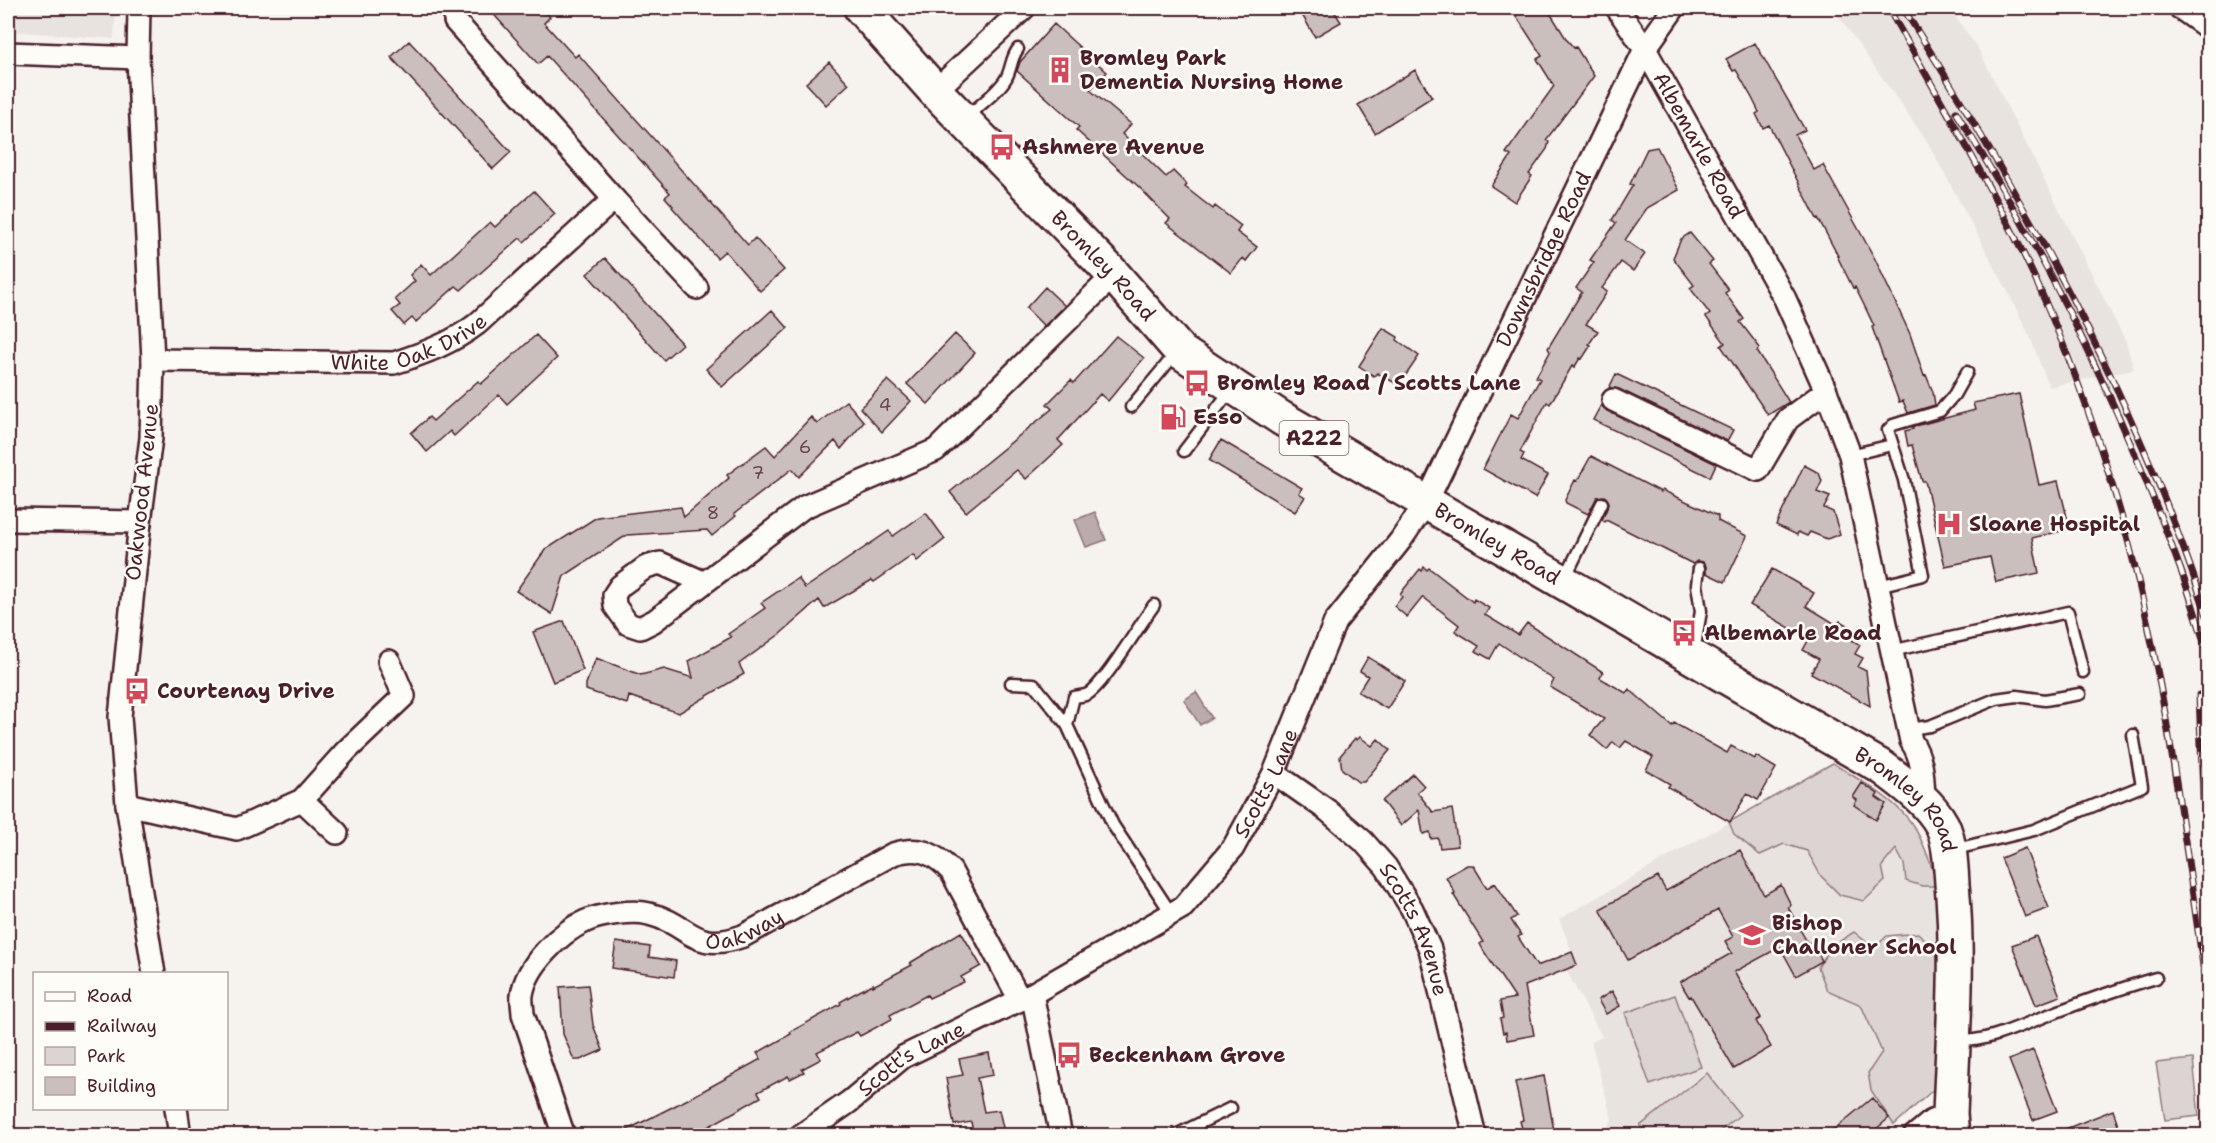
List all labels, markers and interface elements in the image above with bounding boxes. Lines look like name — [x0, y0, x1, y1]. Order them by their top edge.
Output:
place label: Bromley Park Dementia Nursing Home — [1080, 44, 1343, 96]
building icon: Bromley Park Dementia Nursing Home — [1045, 55, 1075, 85]
street label: Albemarle Road — [1647, 67, 1751, 224]
bus stop icon: Ashmere Avenue — [987, 132, 1017, 162]
place label: Ashmere Avenue — [1022, 133, 1205, 161]
street label: Downsbridge Road — [1489, 167, 1598, 352]
street label: Bromley Road — [1045, 204, 1162, 327]
street label: White Oak Drive — [330, 307, 493, 377]
bus stop icon: Bromley Road / Scotts Lane — [1182, 368, 1212, 398]
place label: Bromley Road / Scotts Lane — [1217, 369, 1521, 397]
house number: 4 — [879, 393, 891, 417]
street label: Oakwood Avenue — [119, 402, 165, 582]
fuel station icon: Esso — [1158, 402, 1188, 432]
place label: Esso — [1193, 403, 1243, 431]
road number: A222 — [1280, 421, 1348, 455]
house number: 6 — [799, 435, 811, 459]
house number: 7 — [752, 461, 764, 485]
street label: Bromley Road — [1429, 496, 1566, 592]
house number: 8 — [707, 501, 719, 525]
hospital icon: Sloane Hospital — [1934, 509, 1964, 539]
place label: Sloane Hospital — [1969, 510, 2140, 538]
bus stop icon: Albemarle Road — [1669, 618, 1699, 648]
place label: Albemarle Road — [1704, 619, 1882, 647]
bus stop icon: Courtenay Drive — [122, 676, 152, 706]
place label: Courtenay Drive — [157, 677, 335, 705]
street label: Scotts Lane — [1227, 724, 1304, 843]
street label: Bromley Road — [1849, 740, 1963, 854]
street label: Scotts Avenue — [1373, 857, 1455, 999]
street label: Oakway — [705, 902, 789, 956]
place label: Bishop Challoner School — [1772, 909, 1957, 961]
school or university icon: Bishop Challoner School — [1737, 920, 1767, 950]
legend — [33, 972, 228, 1110]
text: Road — [87, 984, 132, 1008]
text: Railway — [87, 1014, 157, 1038]
street label: Scott's Lane — [852, 1015, 969, 1103]
bus stop icon: Beckenham Grove — [1054, 1040, 1084, 1070]
place label: Beckenham Grove — [1089, 1041, 1286, 1069]
text: Park — [87, 1044, 126, 1068]
text: Building — [87, 1074, 156, 1098]

